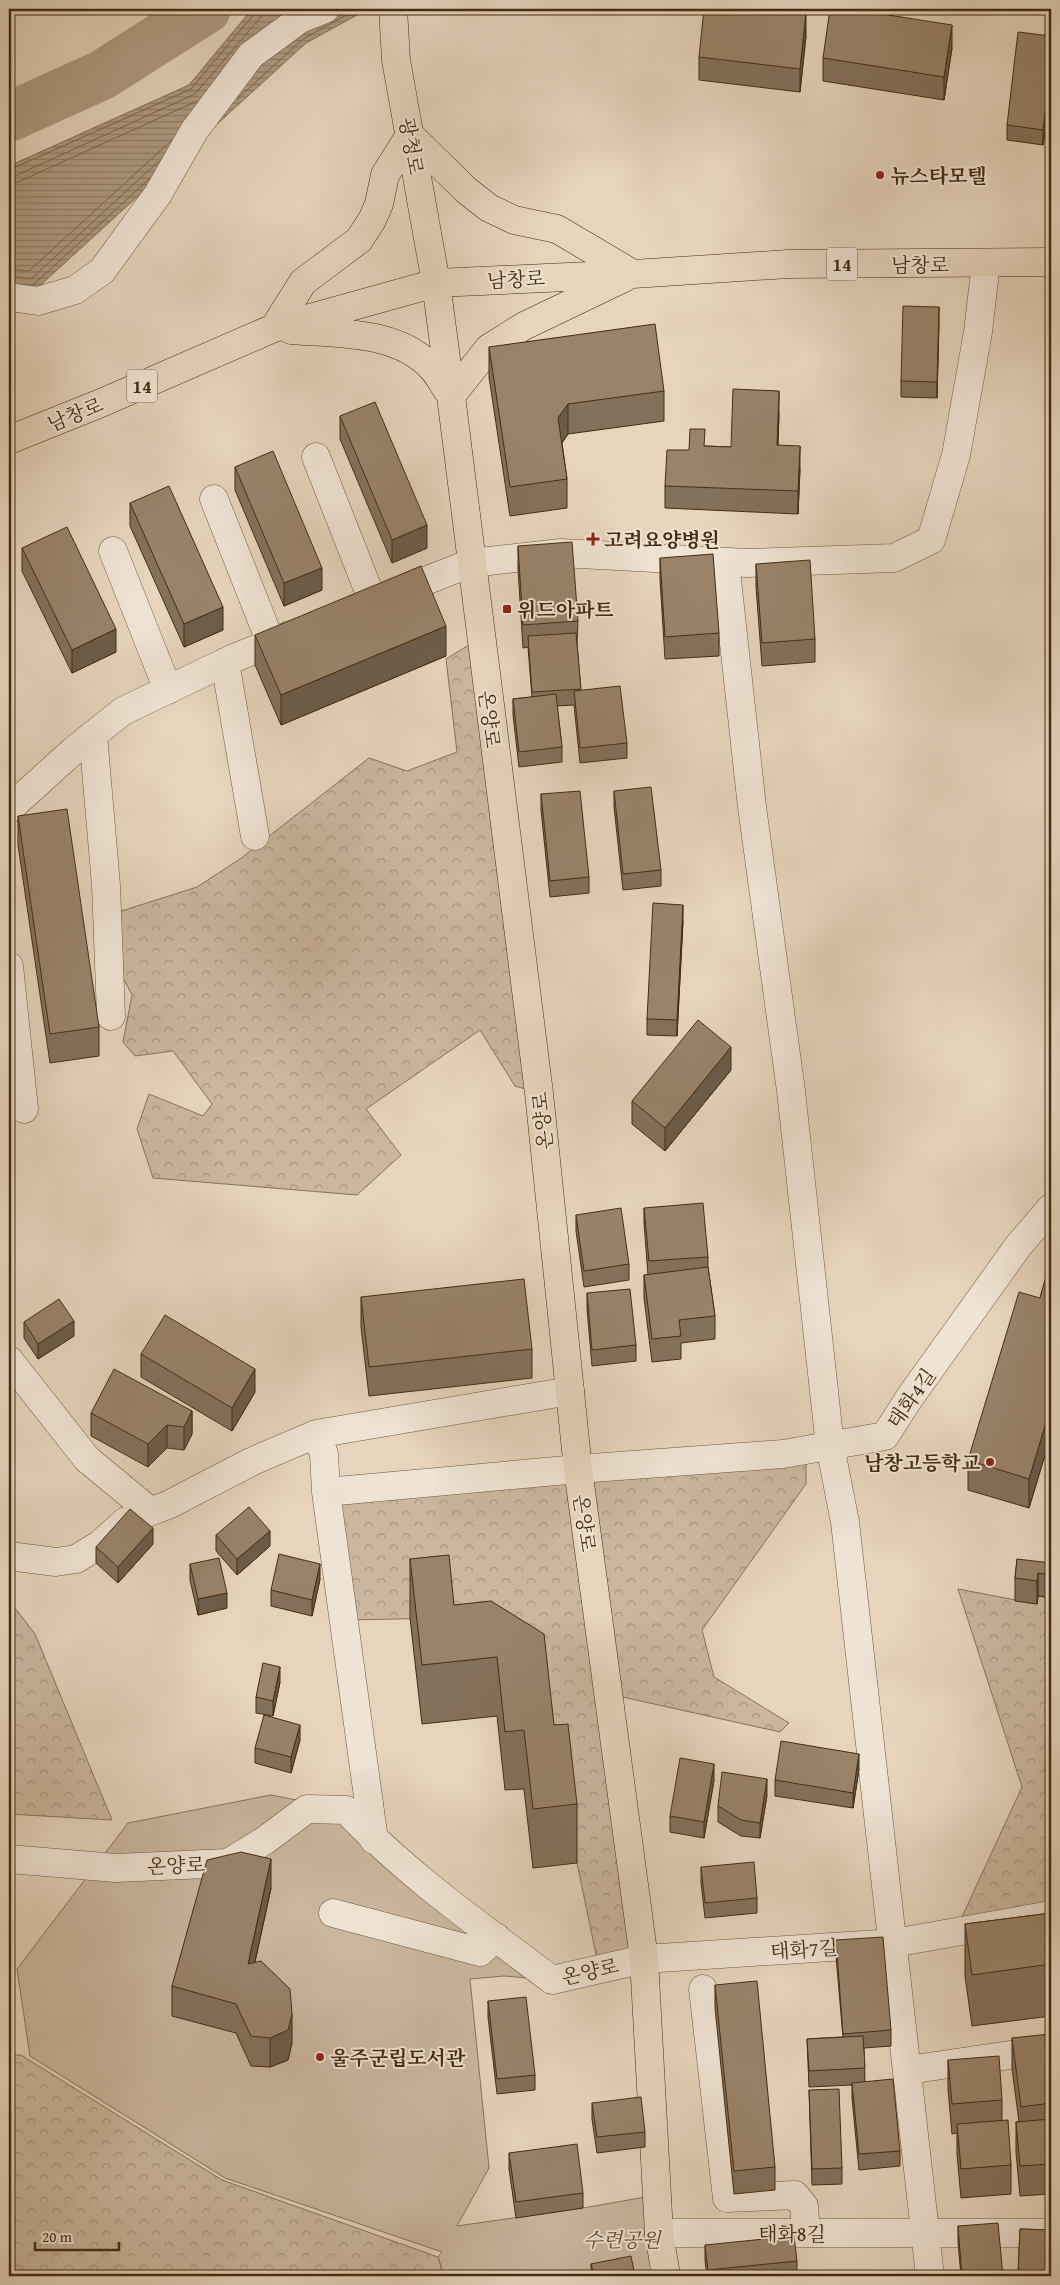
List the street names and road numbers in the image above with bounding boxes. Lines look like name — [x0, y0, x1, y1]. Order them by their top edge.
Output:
street label: 광청로 — [393, 115, 431, 177]
road number: 14 — [827, 248, 857, 280]
street label: 남창로 — [891, 250, 949, 279]
street label: 남창로 — [486, 263, 546, 295]
road number: 14 — [127, 370, 157, 402]
street label: 남창로 — [43, 390, 107, 438]
street label: 온양로 — [472, 688, 508, 750]
street label: 온양로 — [525, 1091, 559, 1151]
street label: 태화4길 — [880, 1362, 942, 1434]
street label: 온양로 — [567, 1492, 603, 1554]
street label: 온양로 — [147, 1849, 205, 1881]
street label: 태화7길 — [769, 1932, 839, 1966]
street label: 온양로 — [558, 1950, 622, 1992]
street label: 태화8길 — [758, 2219, 826, 2248]

